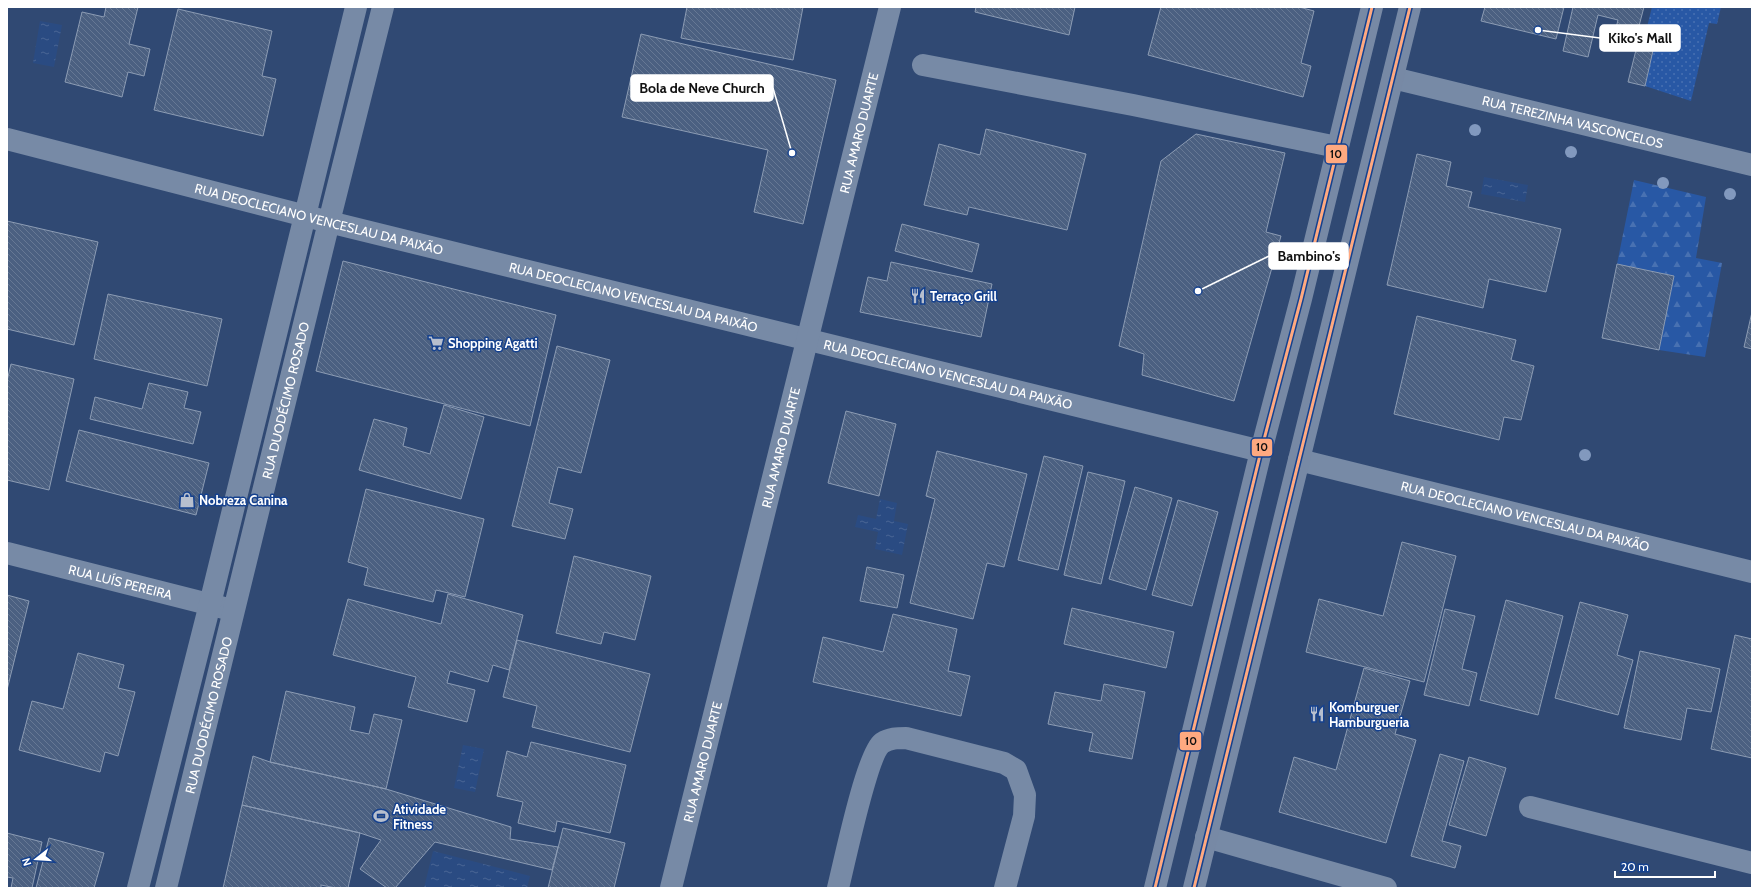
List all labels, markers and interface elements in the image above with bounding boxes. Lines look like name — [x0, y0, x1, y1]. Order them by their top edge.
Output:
callout: Kiko's Mall — [1600, 25, 1680, 51]
text: Kiko's Mall — [1608, 29, 1672, 47]
street label: RUA AMARO DUARTE — [836, 71, 881, 195]
callout: Bola de Neve Church — [631, 75, 773, 101]
text: Bola de Neve Church — [639, 79, 765, 97]
street label: RUA TEREZINHA VASCONCELOS — [1481, 92, 1665, 151]
line badge: 10 — [1325, 144, 1348, 164]
text: 10 — [1330, 147, 1342, 161]
street label: RUA DEOCLECIANO VENCESLAU DA PAIXÃO — [193, 180, 445, 258]
callout: Bambino's — [1269, 243, 1348, 269]
text: Bambino's — [1277, 247, 1341, 265]
street label: RUA DEOCLECIANO VENCESLAU DA PAIXÃO — [507, 259, 759, 335]
restaurant icon: Terraço Grill — [909, 287, 927, 305]
place label: Terraço Grill — [930, 288, 997, 304]
street label: RUA DUODÉCIMO ROSADO — [258, 320, 312, 481]
supermarket icon: Shopping Agatti — [427, 334, 445, 352]
place label: Shopping Agatti — [448, 335, 538, 351]
street label: RUA DEOCLECIANO VENCESLAU DA PAIXÃO — [822, 336, 1074, 412]
street label: RUA AMARO DUARTE — [758, 385, 803, 509]
line badge: 10 — [1251, 438, 1273, 457]
text: 10 — [1256, 440, 1268, 454]
street label: RUA DEOCLECIANO VENCESLAU DA PAIXÃO — [1399, 477, 1651, 554]
shop icon: Nobreza Canina — [178, 491, 196, 509]
place label: Nobreza Canina — [199, 492, 288, 508]
street label: RUA LUÍS PEREIRA — [67, 561, 174, 603]
street label: RUA DUODÉCIMO ROSADO — [181, 635, 235, 795]
place label: Komburguer Hamburgueria — [1329, 699, 1410, 730]
street label: RUA AMARO DUARTE — [680, 700, 725, 824]
restaurant icon: Komburguer Hamburgueria — [1308, 705, 1326, 723]
line badge: 10 — [1179, 731, 1202, 751]
text: 10 — [1185, 734, 1197, 748]
place label: Atividade Fitness — [393, 801, 446, 832]
sports icon: Atividade Fitness — [372, 807, 390, 825]
north arrow — [16, 839, 56, 879]
scale bar — [1615, 853, 1715, 879]
text: N — [19, 856, 34, 868]
text: 20 m — [1621, 859, 1649, 874]

